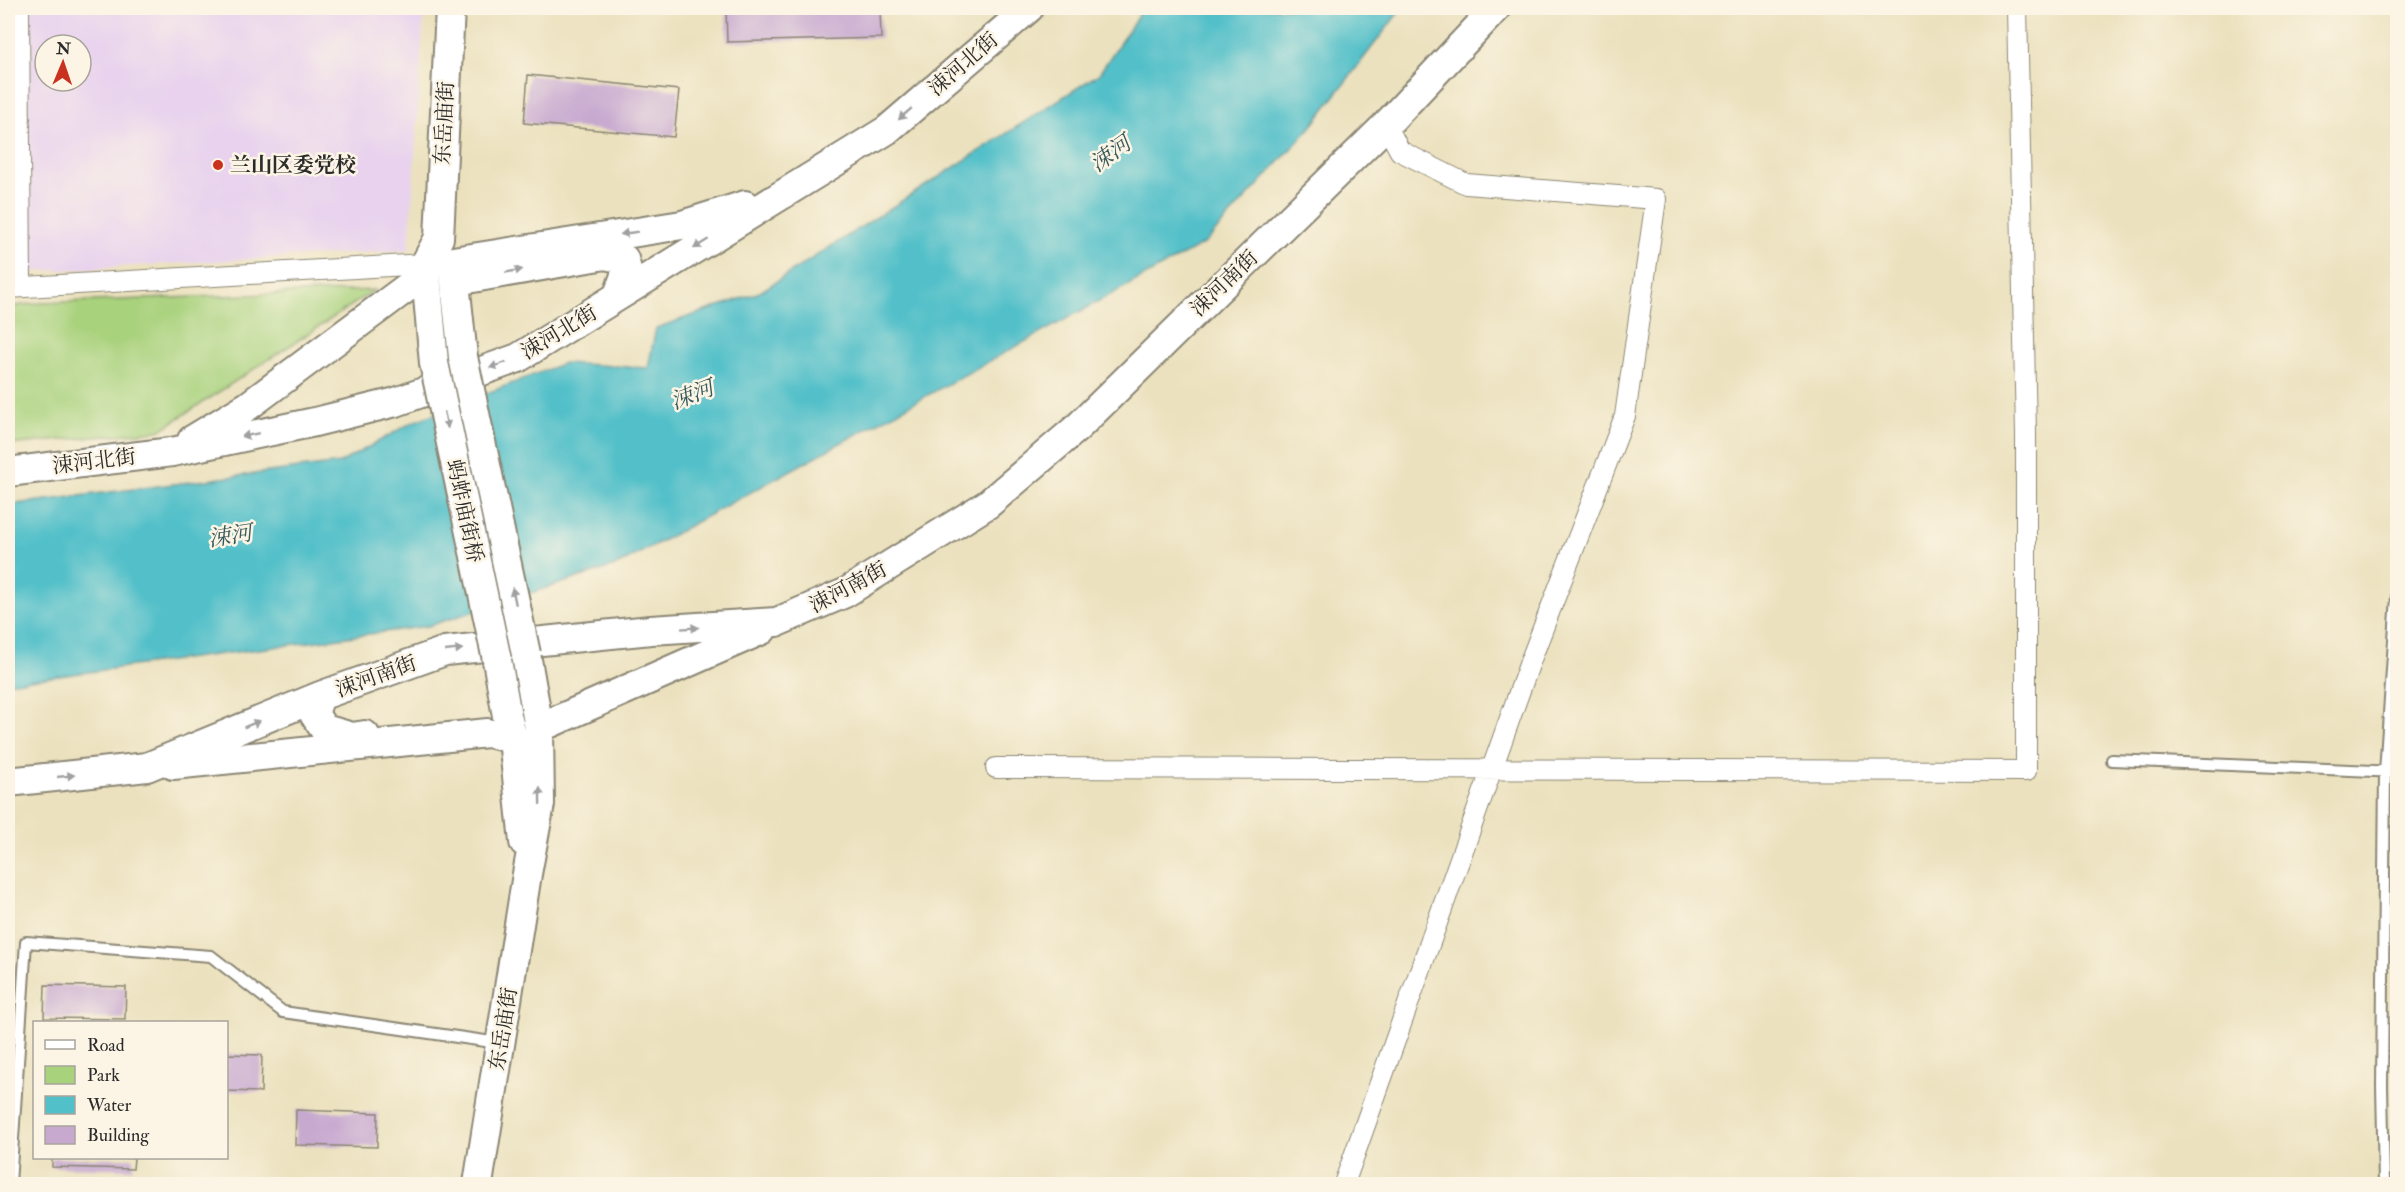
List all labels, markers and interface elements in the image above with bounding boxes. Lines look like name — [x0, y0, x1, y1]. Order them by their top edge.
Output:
street label: 涑河北街 — [923, 27, 1004, 102]
north arrow — [33, 33, 93, 93]
text: N — [55, 39, 72, 59]
street label: 东岳庙街 — [429, 80, 460, 166]
one-way arrow — [898, 107, 913, 120]
water label: 涑河 — [1085, 127, 1140, 178]
place label: 兰山区委党校 — [230, 152, 356, 179]
marker: 兰山区委党校 — [211, 158, 225, 172]
one-way arrow — [619, 229, 638, 238]
one-way arrow — [693, 239, 709, 250]
street label: 涑河南街 — [1185, 244, 1264, 322]
one-way arrow — [504, 267, 523, 276]
street label: 涑河北街 — [516, 299, 602, 366]
one-way arrow — [489, 361, 507, 370]
water label: 涑河 — [667, 373, 722, 416]
one-way arrow — [442, 411, 451, 430]
one-way arrow — [240, 431, 259, 440]
street label: 涑河北街 — [51, 443, 137, 480]
street label: 蚂蚱庙街桥 — [440, 457, 489, 565]
water label: 涑河 — [206, 518, 258, 553]
street label: 涑河南街 — [805, 556, 892, 619]
one-way arrow — [509, 587, 518, 606]
one-way arrow — [681, 623, 700, 632]
one-way arrow — [445, 646, 464, 655]
street label: 涑河南街 — [332, 649, 420, 704]
one-way arrow — [243, 719, 261, 729]
one-way arrow — [56, 771, 75, 780]
one-way arrow — [535, 786, 544, 805]
street label: 东岳庙街 — [484, 985, 523, 1073]
legend — [33, 1021, 228, 1159]
text: Road — [87, 1034, 125, 1057]
text: Park — [87, 1064, 120, 1087]
text: Water — [86, 1094, 131, 1117]
text: Building — [87, 1124, 150, 1147]

